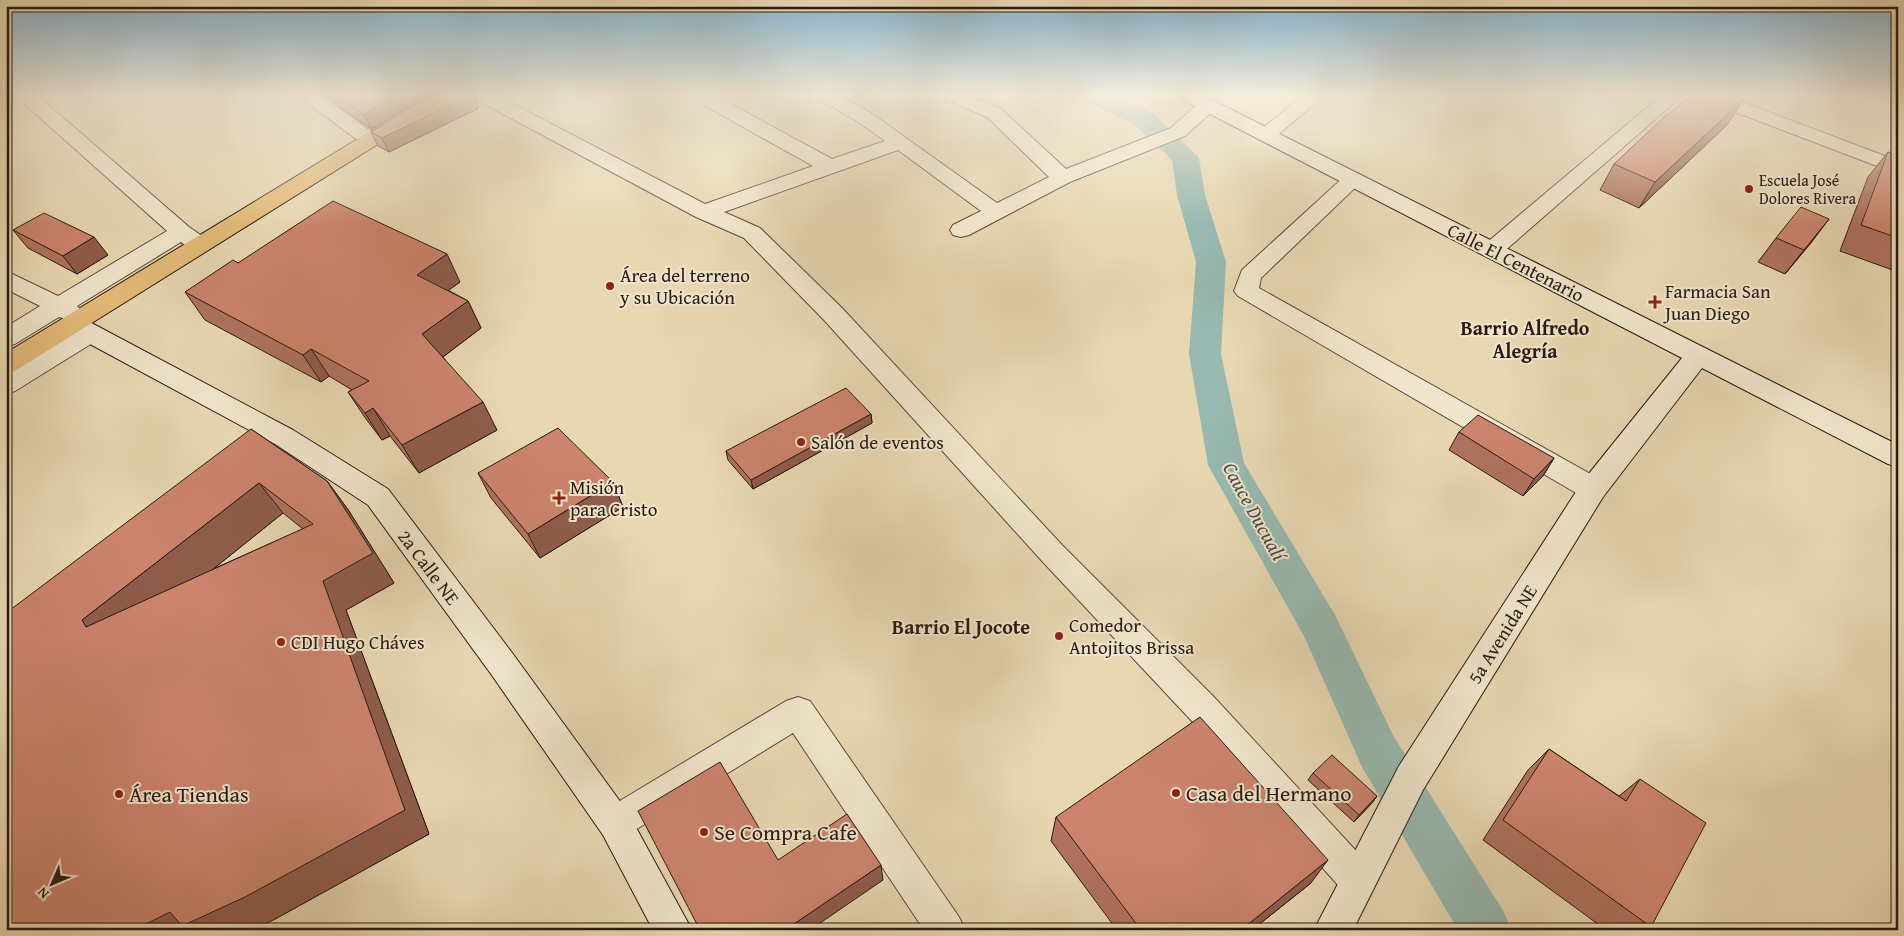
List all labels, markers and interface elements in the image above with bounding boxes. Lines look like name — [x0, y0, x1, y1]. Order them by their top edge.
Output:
place label: Escuela José Dolores Rivera — [1759, 168, 1857, 210]
marker: Escuela José Dolores Rivera — [1743, 183, 1755, 195]
street label: Calle El Centenario — [1443, 215, 1589, 309]
place label: Área del terreno y su Ubicación — [619, 261, 750, 311]
place label: Farmacia San Juan Diego — [1663, 277, 1771, 327]
marker: Área del terreno y su Ubicación — [604, 280, 616, 292]
marker: Farmacia San Juan Diego — [1649, 296, 1661, 308]
district label: Barrio Alfredo Alegría — [1460, 313, 1590, 365]
place label: Salón de eventos — [811, 428, 944, 456]
marker: Salón de eventos — [795, 436, 807, 448]
water label: Cauce Ducualí — [1216, 457, 1295, 567]
place label: Misión para Cristo — [570, 473, 657, 523]
marker: Misión para Cristo — [552, 491, 566, 505]
street label: 2a Calle NE — [392, 524, 467, 611]
street label: 5a Avenida NE — [1460, 579, 1544, 689]
place label: Comedor Antojitos Brissa — [1069, 611, 1194, 661]
district label: Barrio El Jocote — [892, 612, 1030, 641]
place label: CDI Hugo Cháves — [291, 628, 425, 656]
marker: Comedor Antojitos Brissa — [1053, 630, 1065, 642]
marker: CDI Hugo Cháves — [275, 636, 287, 648]
place label: Casa del Hermano — [1186, 777, 1351, 809]
place label: Área Tiendas — [129, 778, 249, 810]
marker: Casa del Hermano — [1170, 787, 1182, 799]
marker: Área Tiendas — [113, 788, 125, 800]
place label: Se Compra Cafe — [714, 816, 857, 848]
marker: Se Compra Cafe — [698, 826, 710, 838]
north arrow — [28, 858, 78, 908]
text: N — [32, 882, 53, 904]

